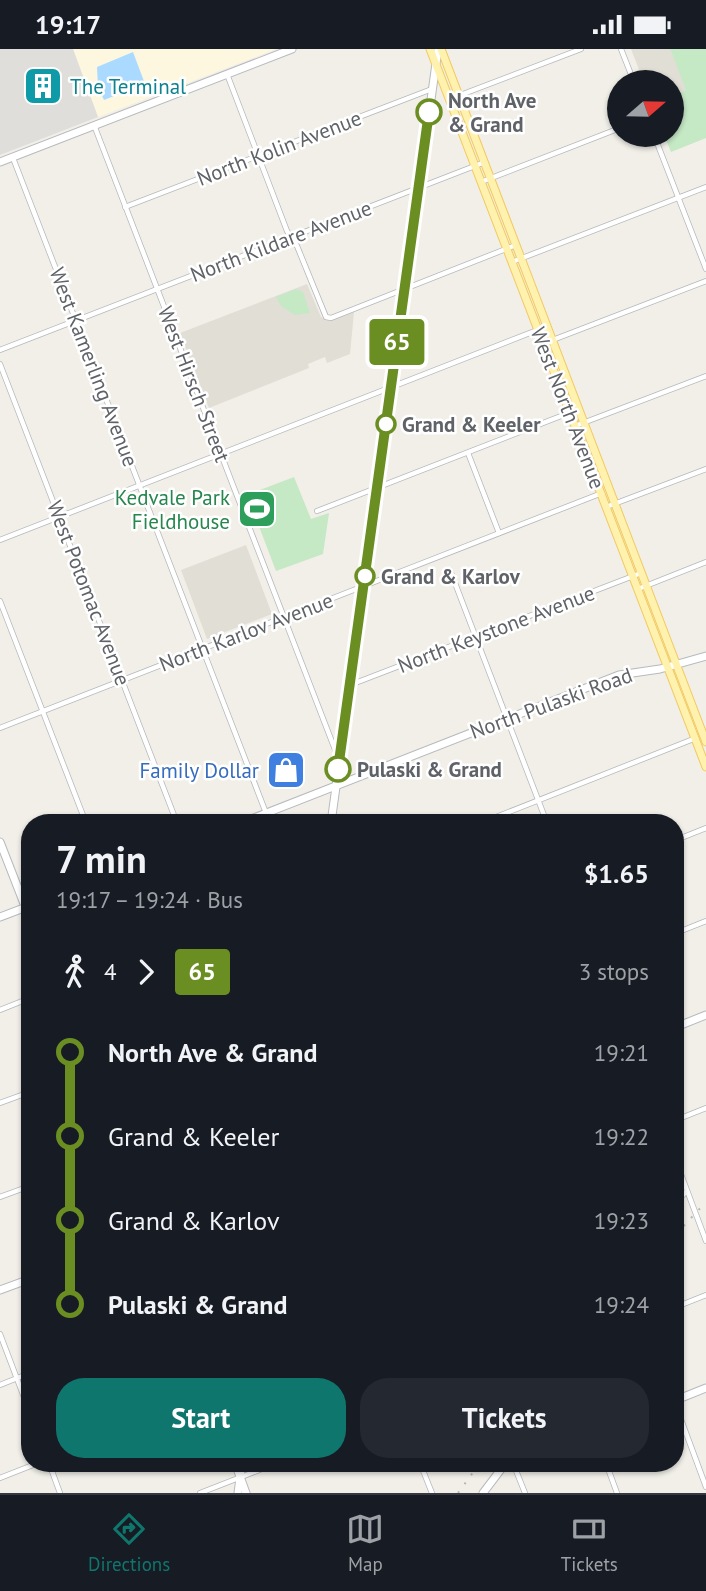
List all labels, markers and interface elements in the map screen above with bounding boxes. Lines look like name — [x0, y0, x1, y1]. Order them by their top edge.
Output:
text: 19:17 — [35, 8, 101, 41]
building icon: The Terminal — [22, 65, 64, 107]
north arrow — [607, 70, 684, 147]
map controls — [607, 70, 684, 147]
place label: The Terminal — [70, 73, 186, 100]
place label: North Ave & Grand — [448, 87, 536, 138]
marker: North Ave & Grand — [416, 99, 442, 125]
street label: North Kolin Avenue — [193, 104, 365, 192]
street label: North Kildare Avenue — [187, 194, 375, 288]
street label: West Kamerling Avenue — [44, 264, 144, 470]
street label: West Hirsch Street — [152, 302, 236, 466]
line badge: 65 — [366, 319, 428, 365]
street label: West North Avenue — [525, 323, 611, 493]
text: 65 — [383, 326, 411, 357]
place label: Grand & Keeler — [402, 411, 541, 438]
marker: Grand & Keeler — [376, 414, 396, 434]
place label: Kedvale Park Fieldhouse — [115, 484, 230, 535]
sports icon: Kedvale Park Fieldhouse — [236, 488, 278, 530]
street label: West Potomac Avenue — [41, 497, 137, 689]
place label: Grand & Karlov — [381, 563, 521, 590]
marker: Grand & Karlov — [355, 566, 375, 586]
street label: North Keystone Avenue — [394, 579, 598, 679]
street label: North Karlov Avenue — [155, 586, 337, 678]
street label: North Pulaski Road — [466, 661, 636, 745]
shop icon: Family Dollar — [265, 749, 307, 791]
marker: Pulaski & Grand — [325, 756, 351, 782]
place label: Pulaski & Grand — [357, 756, 502, 783]
place label: Family Dollar — [139, 757, 259, 784]
text: 7 min — [56, 834, 147, 883]
text: $1.65 — [584, 857, 649, 890]
text: 19:17 – 19:24 · Bus — [56, 885, 243, 914]
icon: walk — [56, 953, 94, 991]
icon: forward — [127, 953, 165, 991]
text: 65 — [189, 956, 216, 987]
text: 4 — [104, 957, 117, 986]
text: 3 stops — [579, 957, 649, 986]
text: North Ave & Grand — [108, 1036, 317, 1069]
text: 19:21 — [594, 1038, 649, 1067]
text: Grand & Keeler — [108, 1120, 279, 1153]
text: 19:22 — [594, 1122, 649, 1151]
text: Grand & Karlov — [108, 1204, 280, 1237]
text: 19:23 — [594, 1206, 649, 1235]
text: Pulaski & Grand — [108, 1288, 287, 1321]
text: 19:24 — [594, 1290, 649, 1319]
button: Start — [56, 1378, 346, 1458]
button: Tickets — [360, 1378, 649, 1458]
tab: Directions — [88, 1510, 170, 1576]
tab: Map — [346, 1510, 384, 1576]
tab: Tickets — [561, 1510, 618, 1576]

